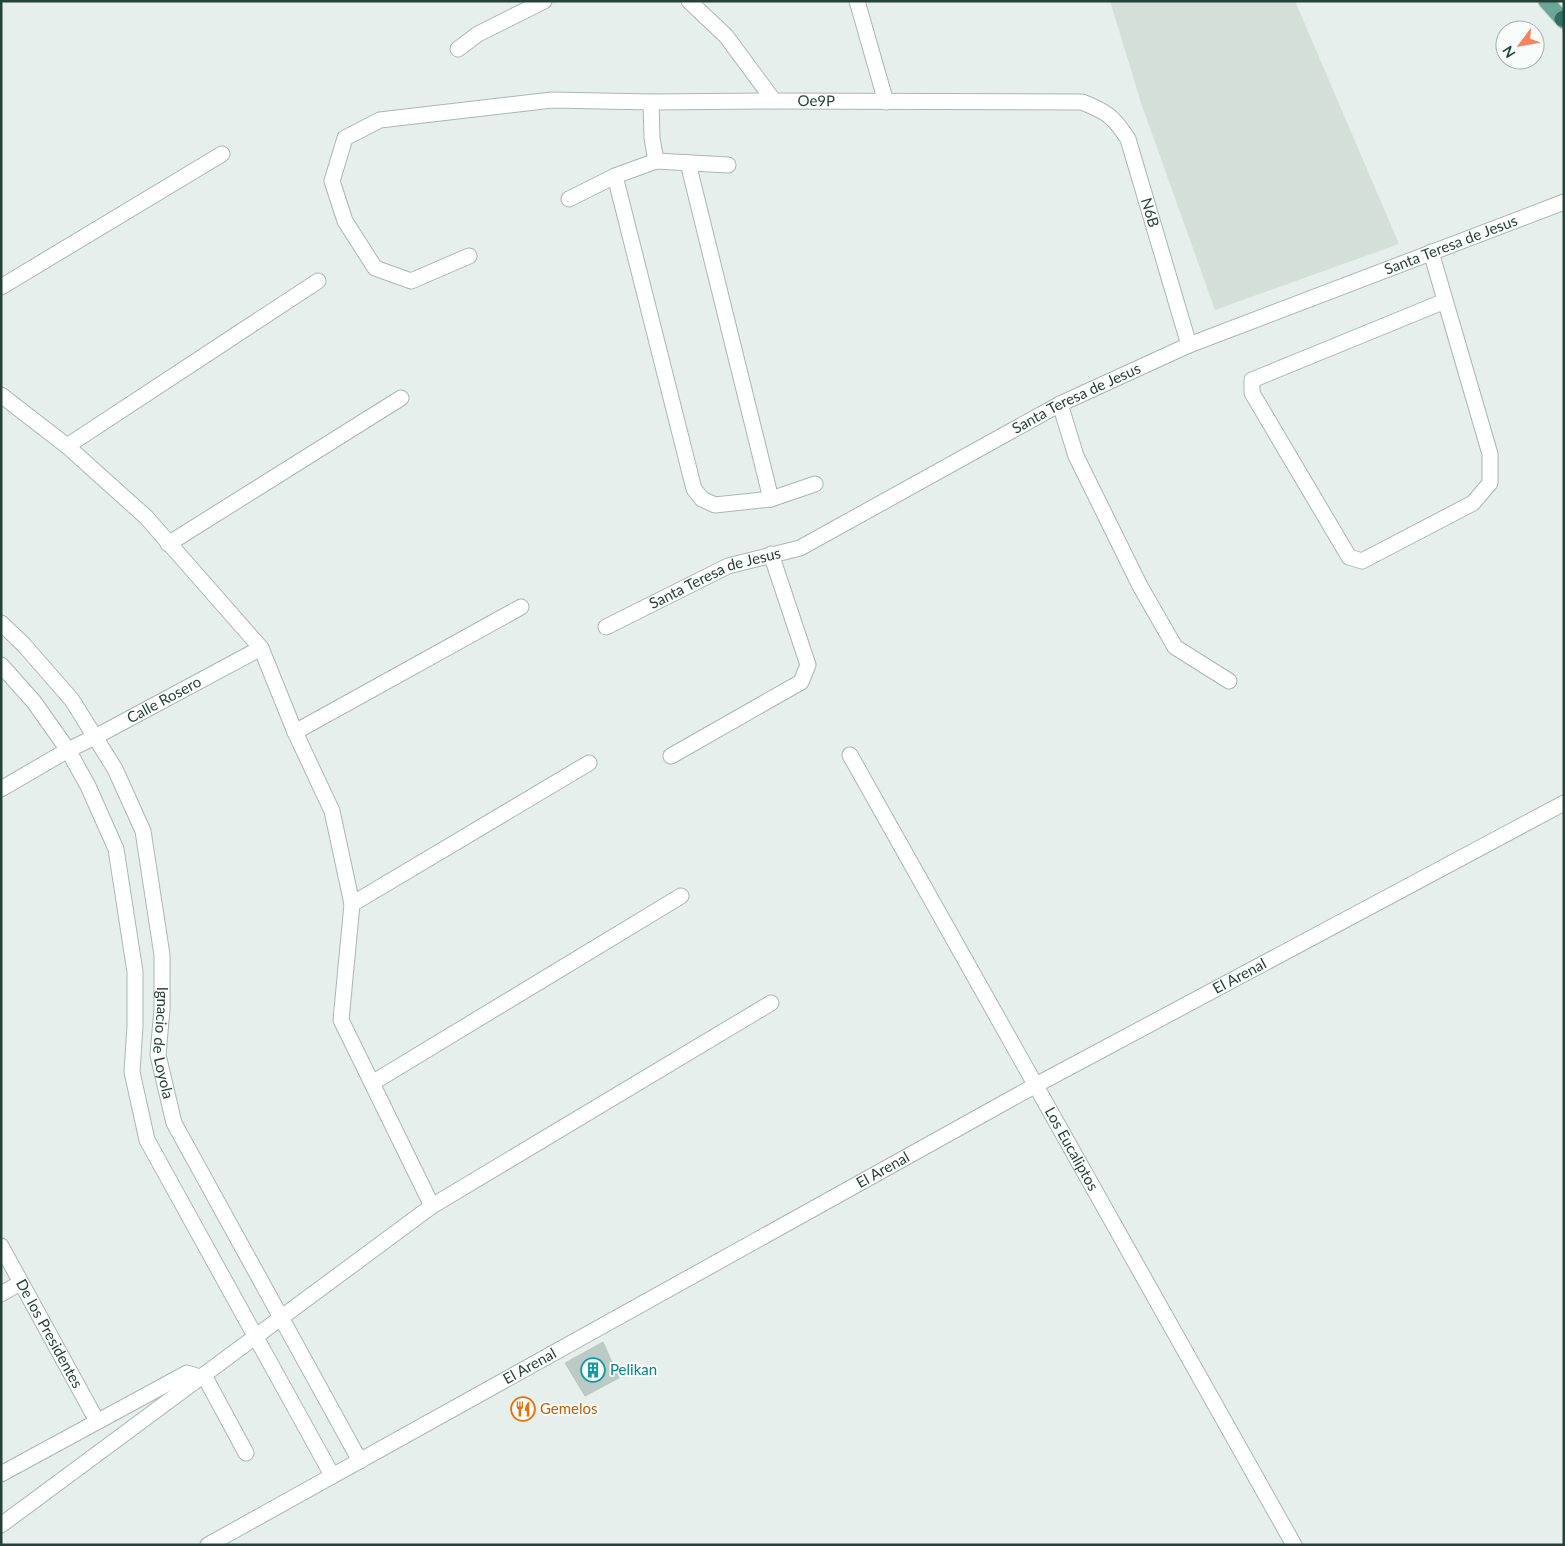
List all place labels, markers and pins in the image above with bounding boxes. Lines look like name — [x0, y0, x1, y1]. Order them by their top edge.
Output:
building icon: Pelikan — [580, 1357, 606, 1383]
place label: Pelikan — [610, 1360, 657, 1378]
restaurant icon: Gemelos — [510, 1396, 536, 1422]
place label: Gemelos — [540, 1399, 598, 1417]

